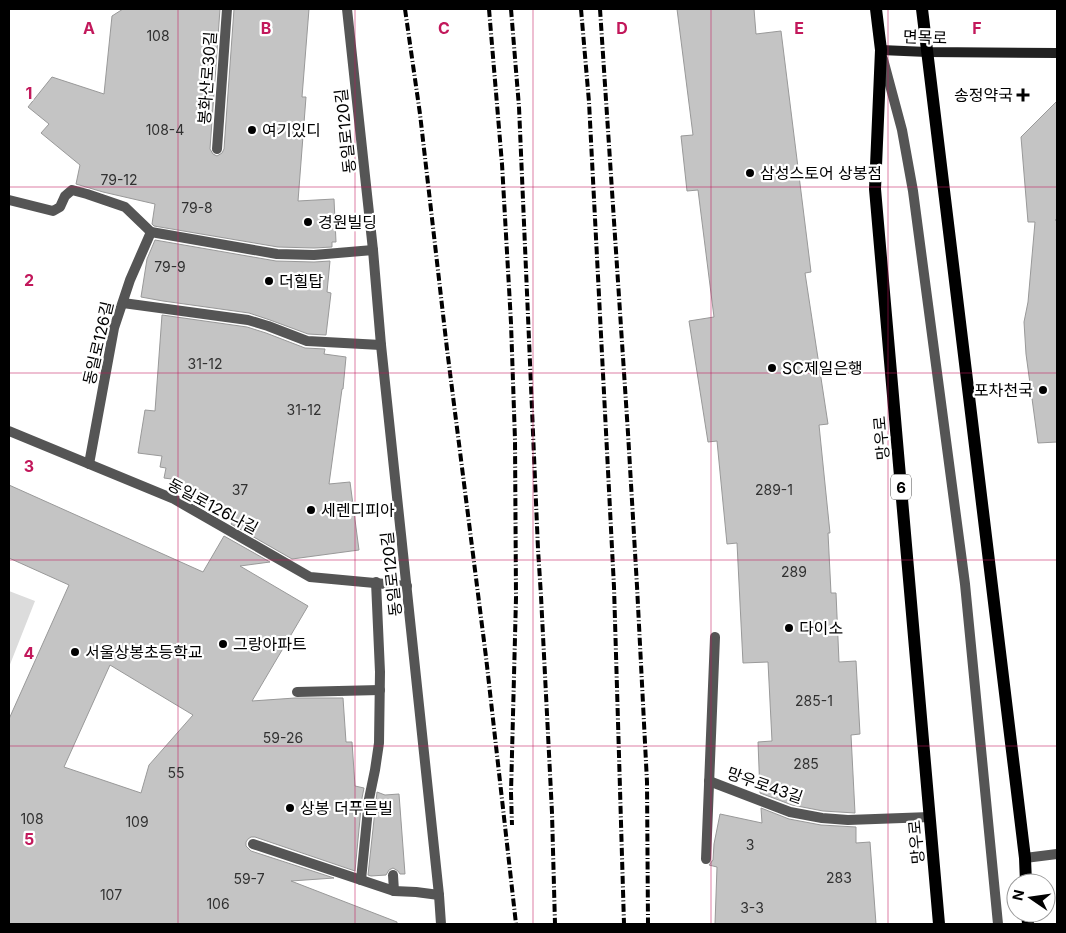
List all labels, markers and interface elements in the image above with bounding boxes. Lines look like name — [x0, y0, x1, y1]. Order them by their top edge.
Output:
text: A — [83, 18, 95, 38]
text: B — [261, 18, 271, 38]
text: C — [438, 18, 450, 38]
text: D — [616, 18, 628, 38]
text: E — [794, 18, 804, 38]
text: F — [972, 18, 982, 38]
street label: 면목로 — [903, 26, 948, 48]
house number: 108 — [146, 27, 170, 44]
street label: 봉화산로30길 — [194, 31, 220, 125]
text: 1 — [26, 83, 32, 103]
place label: 송정약국 — [954, 85, 1013, 105]
street label: 동일로120길 — [331, 88, 359, 174]
marker: 송정약국 — [1017, 89, 1029, 101]
place label: 여기있디 — [262, 120, 321, 140]
house number: 108-4 — [146, 121, 184, 138]
marker: 여기있디 — [246, 124, 258, 136]
place label: 삼성스토어 상봉점 — [760, 163, 882, 183]
marker: 삼성스토어 상봉점 — [744, 167, 756, 179]
house number: 79-12 — [100, 171, 138, 188]
house number: 79-8 — [181, 199, 213, 216]
place label: 경원빌딩 — [318, 212, 377, 232]
marker: 경원빌딩 — [302, 216, 314, 228]
house number: 79-9 — [154, 258, 186, 275]
text: 2 — [24, 270, 34, 290]
place label: 더힐탑 — [279, 271, 323, 291]
marker: 더힐탑 — [263, 275, 275, 287]
street label: 동일로126길 — [79, 299, 117, 387]
house number: 31-12 — [187, 355, 223, 372]
place label: SC제일은행 — [782, 358, 863, 378]
marker: SC제일은행 — [766, 362, 778, 374]
place label: 포차천국 — [974, 380, 1033, 400]
marker: 포차천국 — [1037, 384, 1049, 396]
house number: 31-12 — [286, 401, 322, 418]
street label: 망우로 — [869, 415, 893, 461]
text: 3 — [24, 456, 34, 476]
street label: 동일로126나길 — [164, 474, 262, 538]
road number: 6 — [891, 474, 911, 500]
house number: 37 — [232, 481, 248, 498]
house number: 289-1 — [755, 481, 793, 498]
place label: 세렌디피아 — [321, 500, 395, 520]
marker: 세렌디피아 — [305, 504, 317, 516]
street label: 동일로120길 — [377, 531, 405, 617]
house number: 289 — [781, 563, 807, 580]
place label: 다이소 — [799, 618, 843, 638]
marker: 다이소 — [783, 622, 795, 634]
place label: 그랑아파트 — [233, 634, 307, 654]
marker: 그랑아파트 — [217, 638, 229, 650]
place label: 서울상봉초등학교 — [85, 642, 203, 662]
text: 4 — [24, 643, 35, 663]
marker: 서울상봉초등학교 — [69, 646, 81, 658]
house number: 285-1 — [795, 692, 833, 709]
house number: 59-26 — [263, 729, 303, 746]
house number: 285 — [793, 755, 819, 772]
street label: 망우로43길 — [724, 763, 806, 807]
house number: 55 — [167, 764, 185, 781]
place label: 상봉 더푸른빌 — [300, 798, 393, 818]
marker: 상봉 더푸른빌 — [284, 802, 296, 814]
house number: 108 — [20, 810, 44, 827]
house number: 109 — [125, 813, 149, 830]
street label: 망우로 — [904, 819, 928, 865]
text: 5 — [24, 829, 34, 849]
house number: 3 — [746, 836, 754, 853]
house number: 283 — [826, 869, 852, 886]
house number: 59-7 — [233, 870, 265, 887]
north arrow — [1006, 873, 1056, 923]
house number: 107 — [100, 886, 122, 903]
text: N — [1008, 888, 1027, 902]
house number: 106 — [206, 895, 230, 912]
house number: 3-3 — [740, 899, 764, 916]

